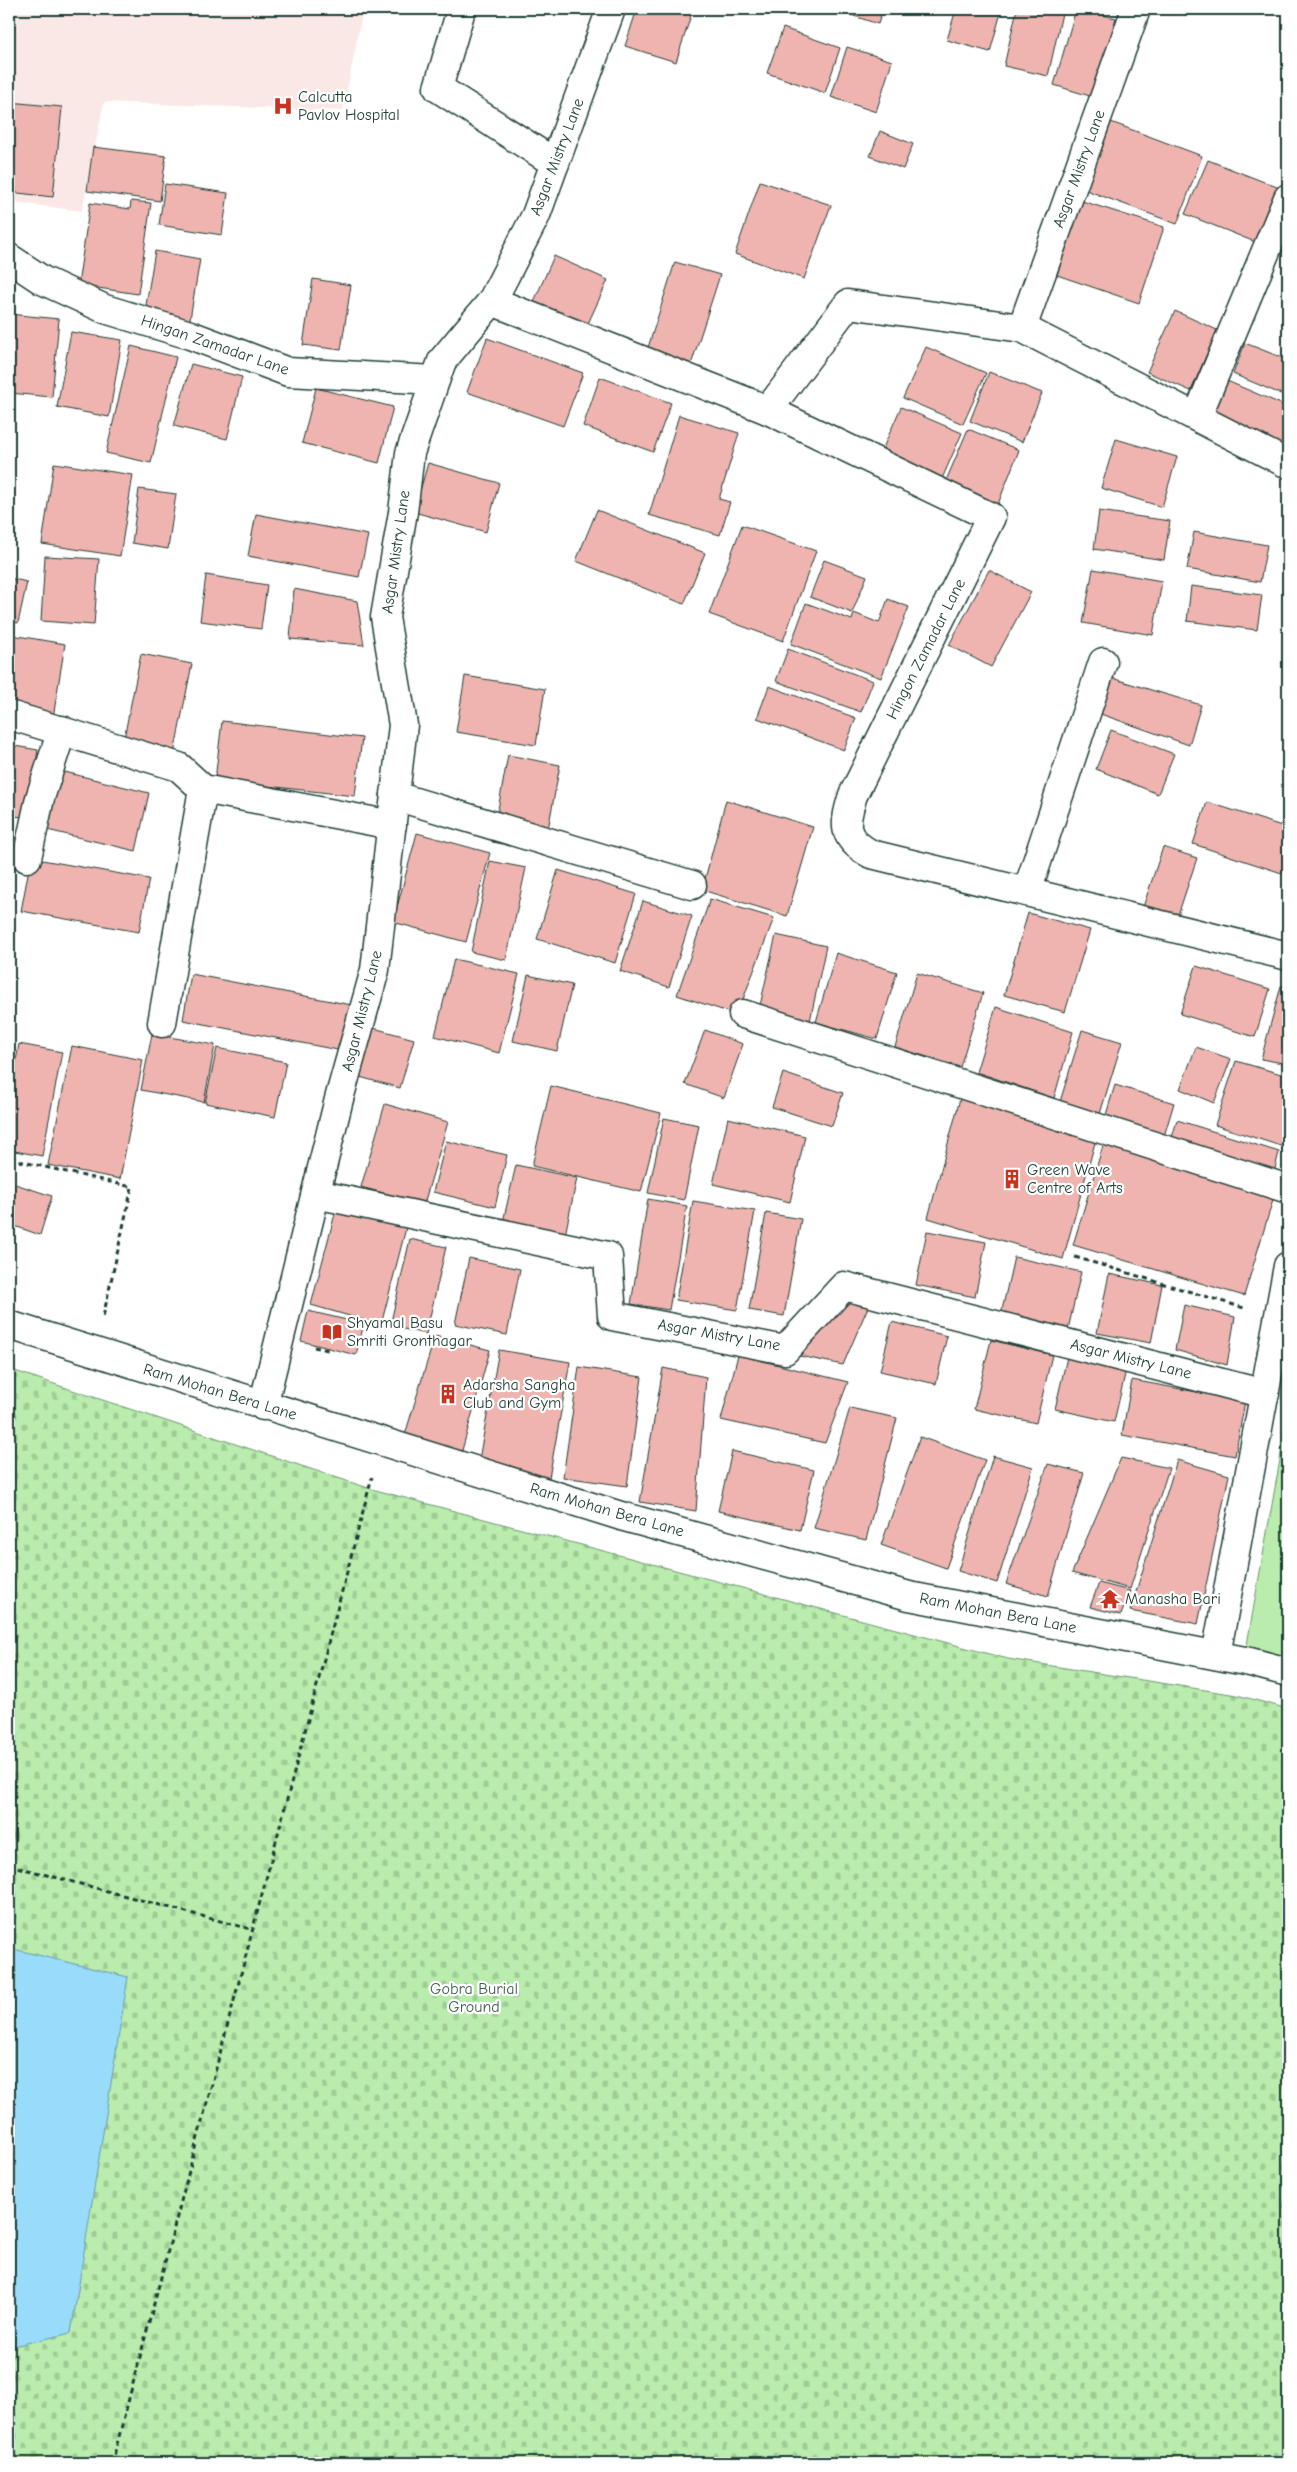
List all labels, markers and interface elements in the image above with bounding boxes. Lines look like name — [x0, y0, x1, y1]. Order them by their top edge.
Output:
place label: Calcutta Pavlov Hospital — [298, 88, 400, 124]
hospital icon: Calcutta Pavlov Hospital — [272, 95, 294, 117]
street label: Asgar Mistry Lane — [526, 96, 588, 218]
street label: Asgar Mistry Lane — [1049, 108, 1109, 230]
street label: Hingan Zamadar Lane — [139, 311, 291, 379]
street label: Asgar Mistry Lane — [378, 489, 414, 615]
street label: Hingon Zamadar Lane — [883, 576, 969, 722]
street label: Asgar Mistry Lane — [338, 949, 386, 1073]
place label: Green Wave Centre of Arts — [1027, 1161, 1123, 1197]
building icon: Green Wave Centre of Arts — [1001, 1168, 1023, 1190]
place label: Shyamal Basu Smriti Gronthagar — [347, 1314, 473, 1350]
street label: Asgar Mistry Lane — [656, 1315, 782, 1355]
library icon: Shyamal Basu Smriti Gronthagar — [321, 1321, 343, 1343]
street label: Asgar Mistry Lane — [1069, 1335, 1193, 1383]
street label: Ram Mohan Bera Lane — [141, 1360, 299, 1424]
place label: Adarsha Sangha Club and Gym — [463, 1376, 575, 1412]
building icon: Adarsha Sangha Club and Gym — [437, 1383, 459, 1405]
street label: Ram Mohan Bera Lane — [528, 1479, 686, 1541]
temple icon: Manasha Bari — [1099, 1588, 1121, 1610]
street label: Ram Mohan Bera Lane — [918, 1589, 1078, 1637]
place label: Manasha Bari — [1125, 1590, 1221, 1608]
park label: Gobra Burial Ground — [430, 1980, 518, 2016]

